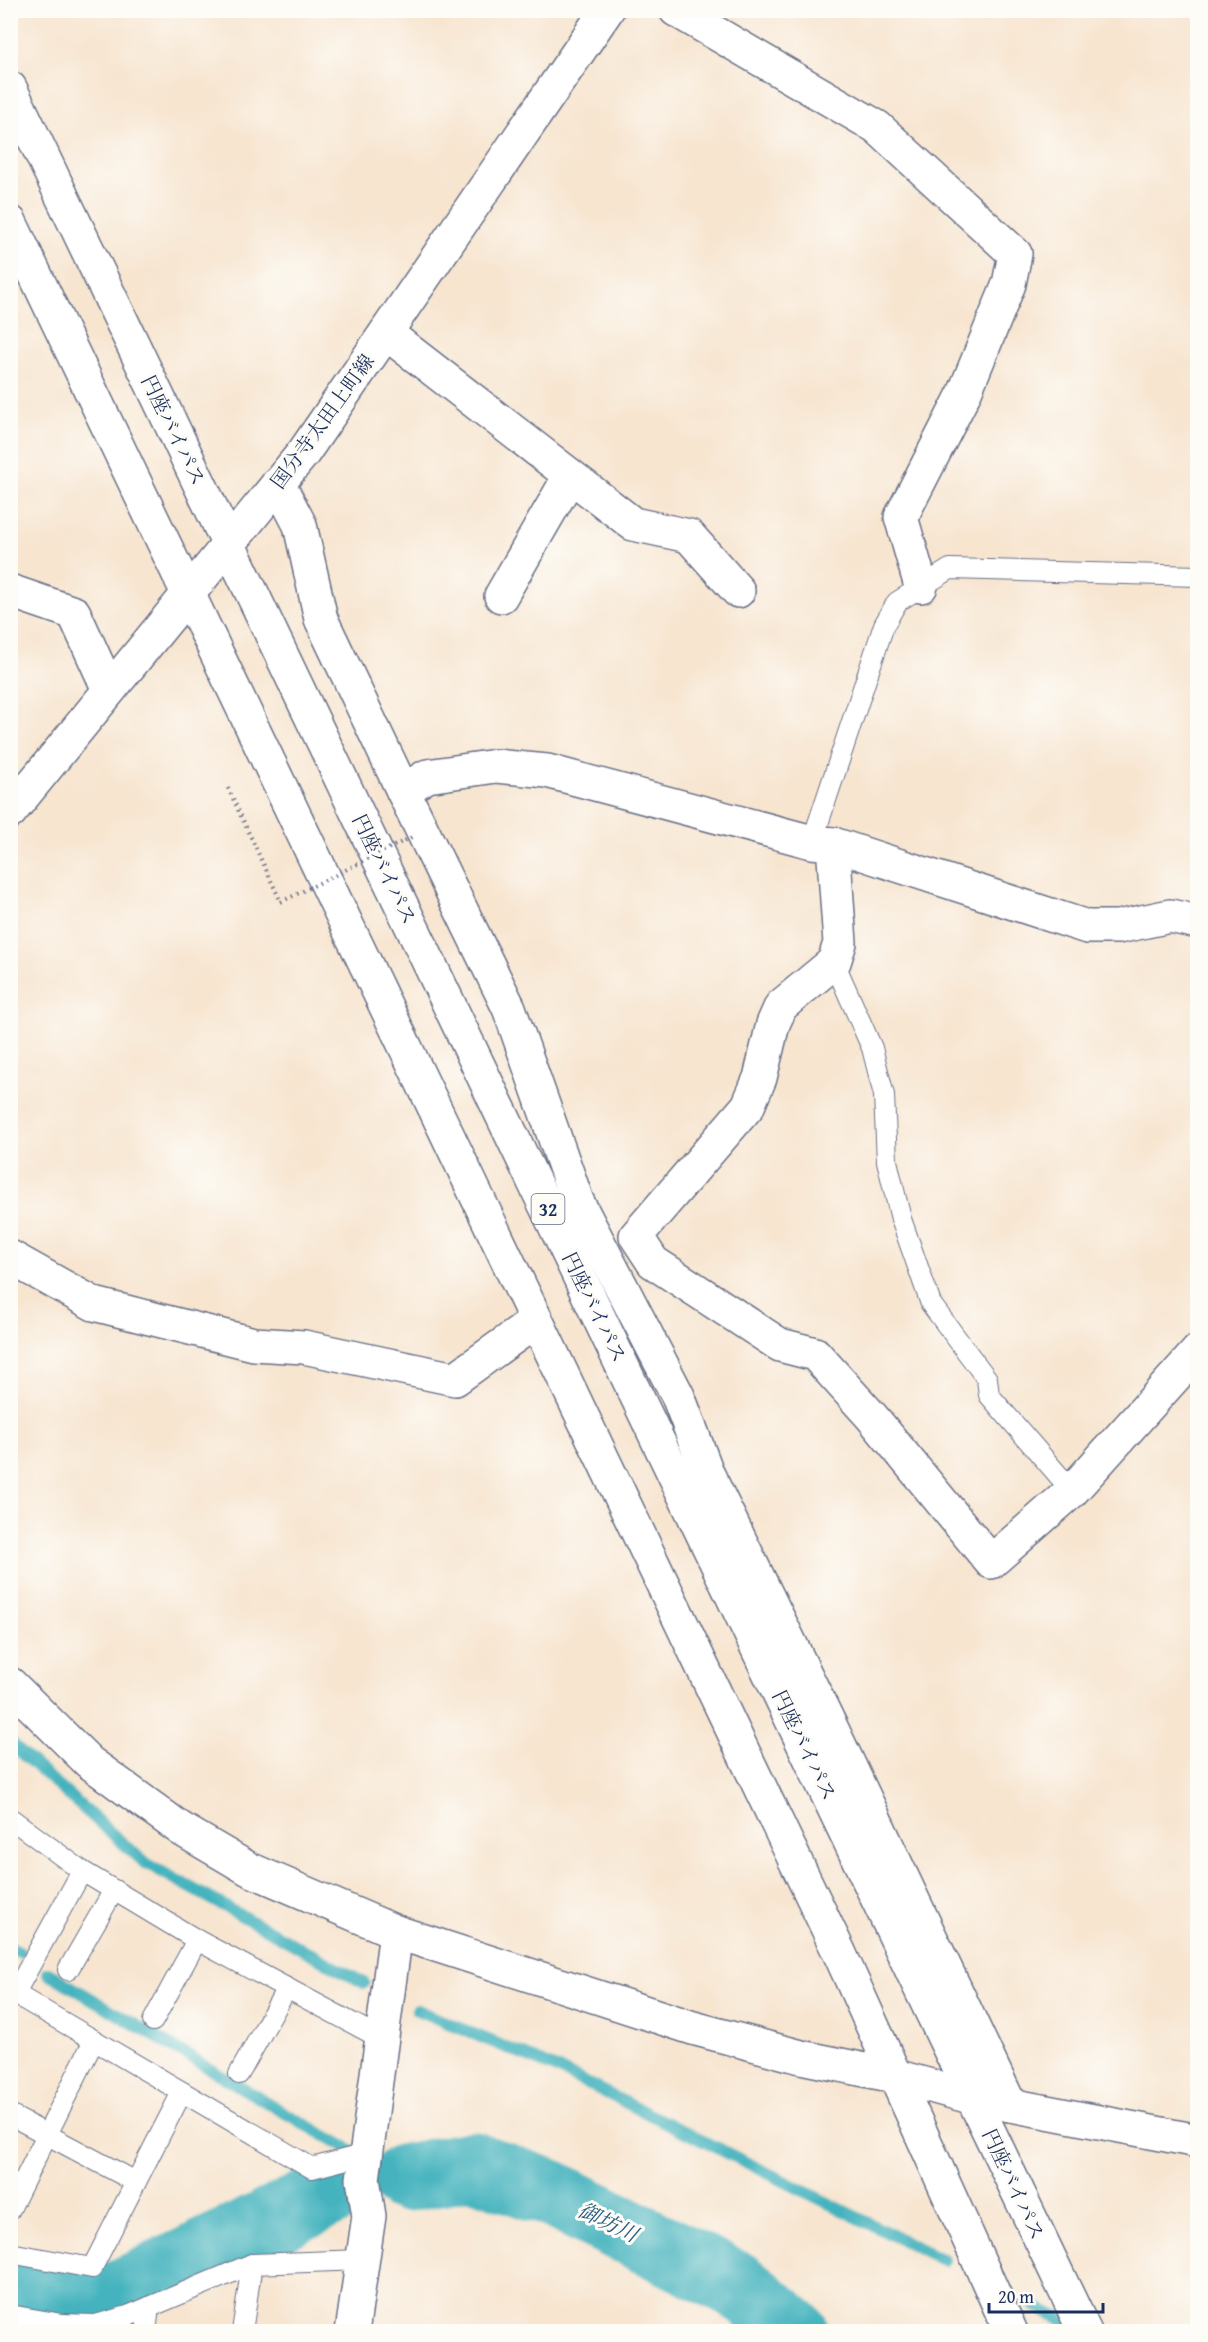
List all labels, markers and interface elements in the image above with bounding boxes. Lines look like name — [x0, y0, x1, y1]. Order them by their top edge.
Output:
street label: 国分寺太田上町線 — [263, 348, 381, 494]
street label: 円座バイパス — [135, 370, 213, 490]
street label: 円座バイパス — [346, 809, 424, 929]
road number: 32 — [532, 1194, 564, 1224]
street label: 円座バイパス — [556, 1247, 634, 1367]
street label: 円座バイパス — [766, 1685, 844, 1805]
street label: 円座バイパス — [976, 2124, 1052, 2244]
water label: 御坊川 — [573, 2194, 645, 2251]
scale bar — [989, 2276, 1103, 2314]
text: 20 m — [998, 2283, 1034, 2310]

